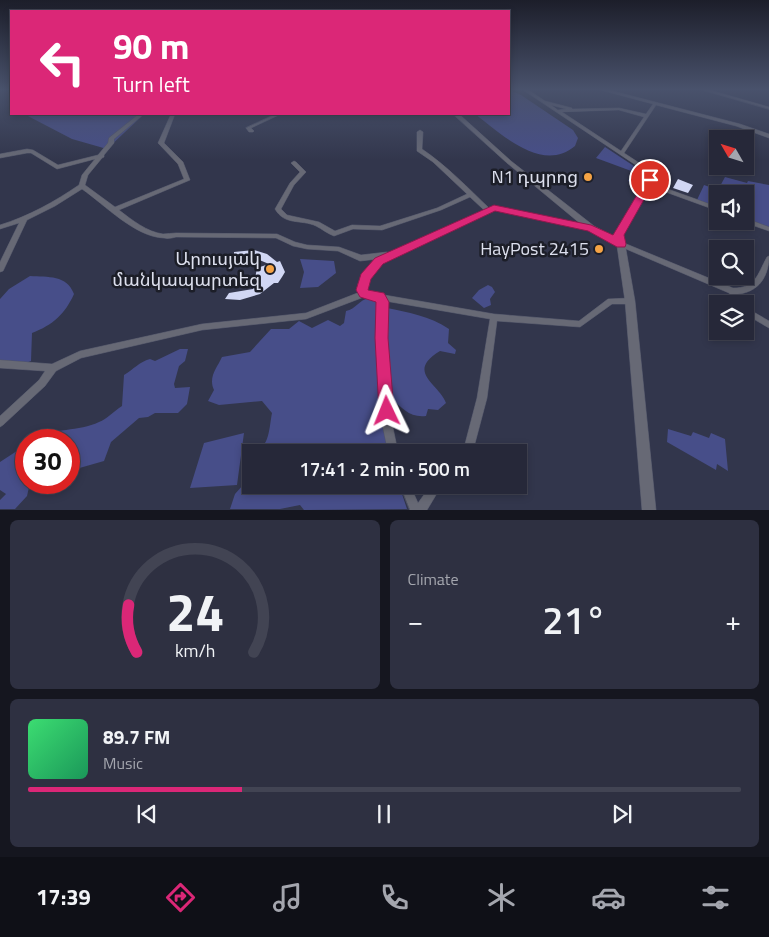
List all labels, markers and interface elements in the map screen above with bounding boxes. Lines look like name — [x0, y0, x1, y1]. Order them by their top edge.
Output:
text: 90 m — [113, 19, 189, 73]
icon: left — [30, 30, 95, 95]
text: Turn left — [113, 67, 190, 101]
north arrow — [709, 130, 754, 175]
map controls — [709, 130, 754, 340]
pin — [629, 159, 671, 201]
place label: N1 դպրոց — [491, 163, 578, 190]
icon: arrive — [636, 166, 664, 194]
marker: N1 դպրոց — [582, 171, 594, 183]
button: sound — [709, 185, 754, 230]
place label: HayPost 2415 — [480, 235, 589, 262]
button: search — [709, 240, 754, 285]
marker: HayPost 2415 — [593, 243, 605, 255]
place label: Արուսյակ մանկապարտեզ — [112, 245, 261, 293]
marker: Արուսյակ մանկապարտեզ — [264, 263, 276, 275]
button: layers — [709, 295, 754, 340]
position arrow — [360, 384, 412, 436]
speed limit sign: 30 — [15, 429, 80, 494]
text: 17:41 · 2 min · 500 m — [299, 454, 470, 483]
text: Climate — [408, 567, 459, 591]
text: 24 — [166, 572, 224, 651]
text: 21° — [542, 591, 606, 649]
text: − — [408, 599, 423, 642]
text: + — [725, 599, 741, 642]
text: km/h — [175, 637, 215, 664]
text: 89.7 FM — [103, 722, 170, 751]
text: Music — [103, 751, 143, 775]
icon: previous — [133, 800, 161, 828]
icon: pause — [370, 800, 398, 828]
icon: next — [608, 800, 636, 828]
text: 17:39 — [36, 880, 91, 914]
icon: directions — [163, 880, 198, 915]
icon: music — [270, 880, 305, 915]
icon: phone — [377, 880, 412, 915]
icon: climate — [484, 880, 519, 915]
icon: car — [591, 880, 626, 915]
icon: filters — [698, 880, 733, 915]

